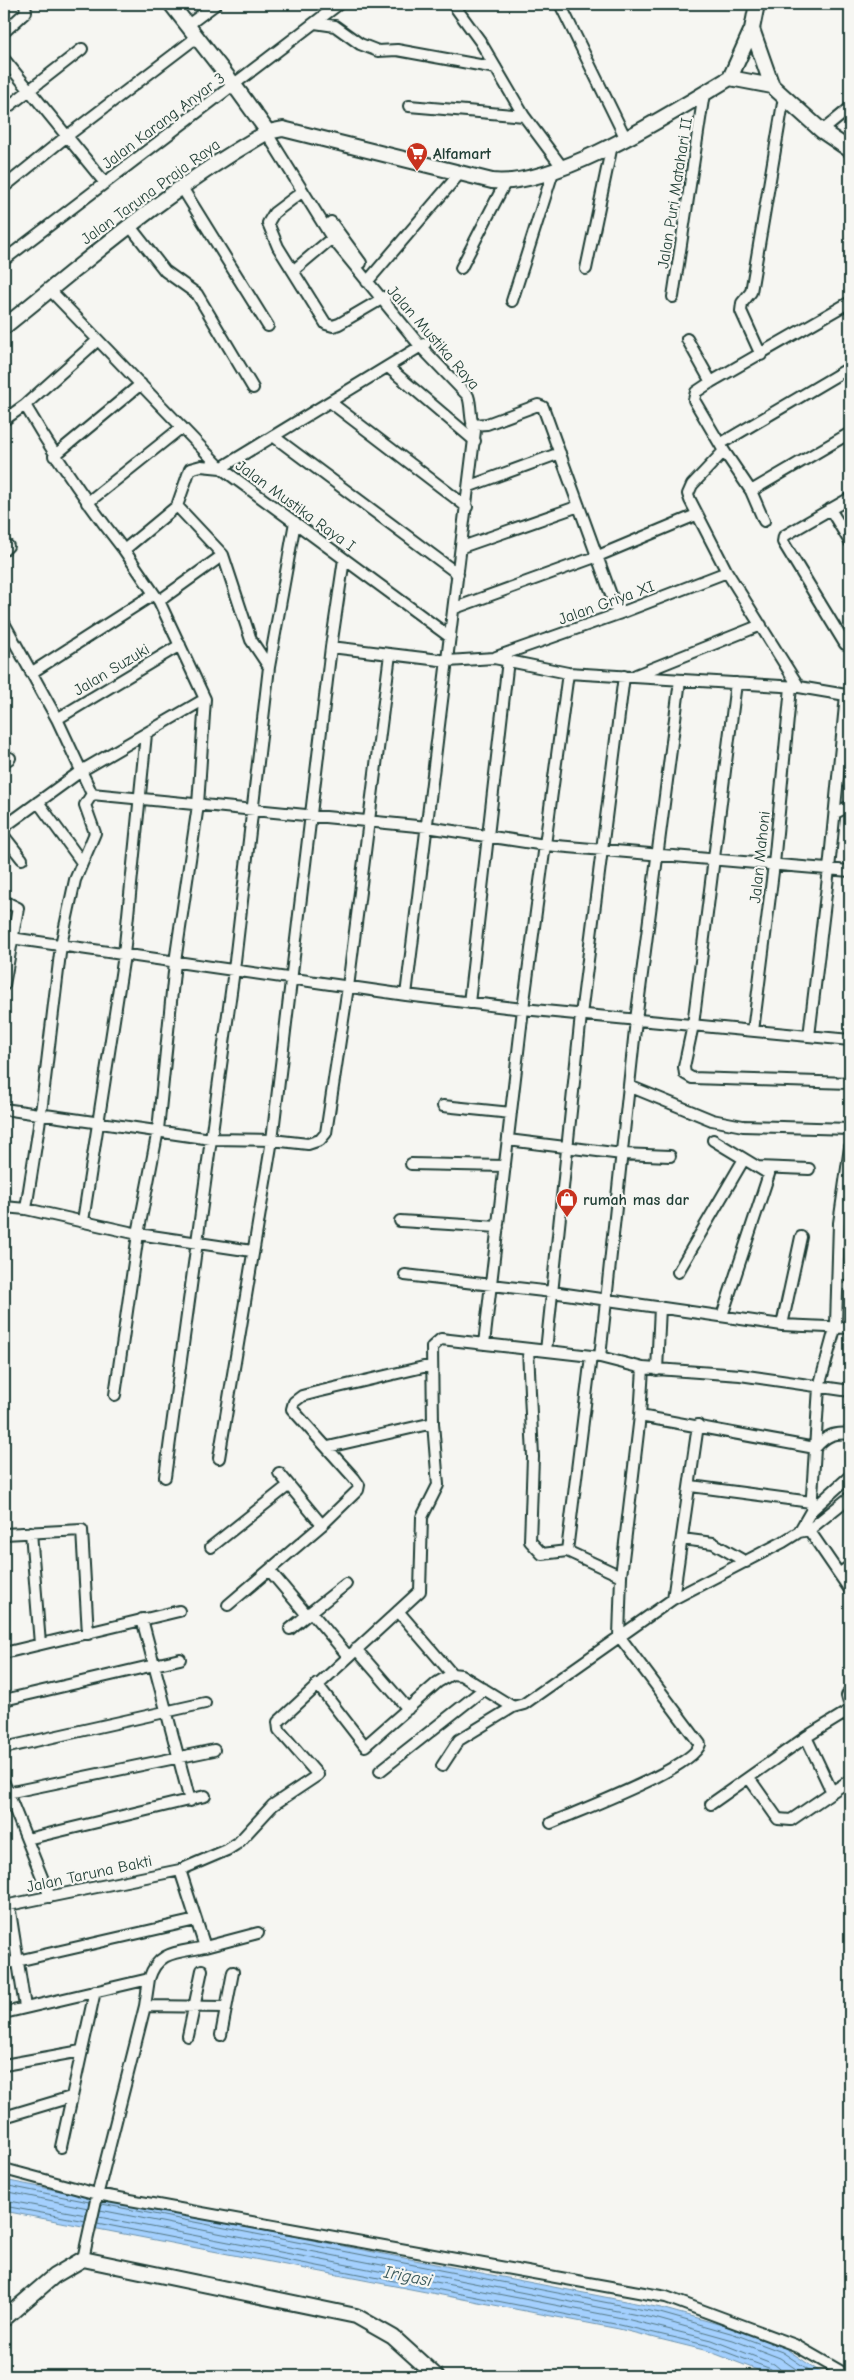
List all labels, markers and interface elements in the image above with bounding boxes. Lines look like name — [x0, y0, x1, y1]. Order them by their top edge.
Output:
street label: Jalan Karang Anyar 3 — [99, 69, 228, 173]
street label: Jalan Puri Matahari II — [654, 116, 696, 270]
street label: Jalan Taruna Praja Raya — [78, 135, 223, 248]
supermarket icon: Alfamart — [405, 141, 429, 172]
place label: Alfamart — [433, 145, 492, 163]
street label: Jalan Mustika Raya — [383, 282, 483, 393]
street label: Jalan Mustika Raya I — [232, 456, 359, 555]
street label: Jalan Griya XI — [556, 577, 657, 629]
street label: Jalan Suzuki — [70, 640, 153, 699]
street label: Jalan Mahoni — [746, 810, 774, 904]
shop icon: rumah mas dar — [555, 1187, 579, 1218]
place label: rumah mas dar — [583, 1191, 690, 1209]
street label: Jalan Taruna Bakti — [25, 1852, 154, 1896]
water label: Irigasi — [381, 2261, 435, 2292]

